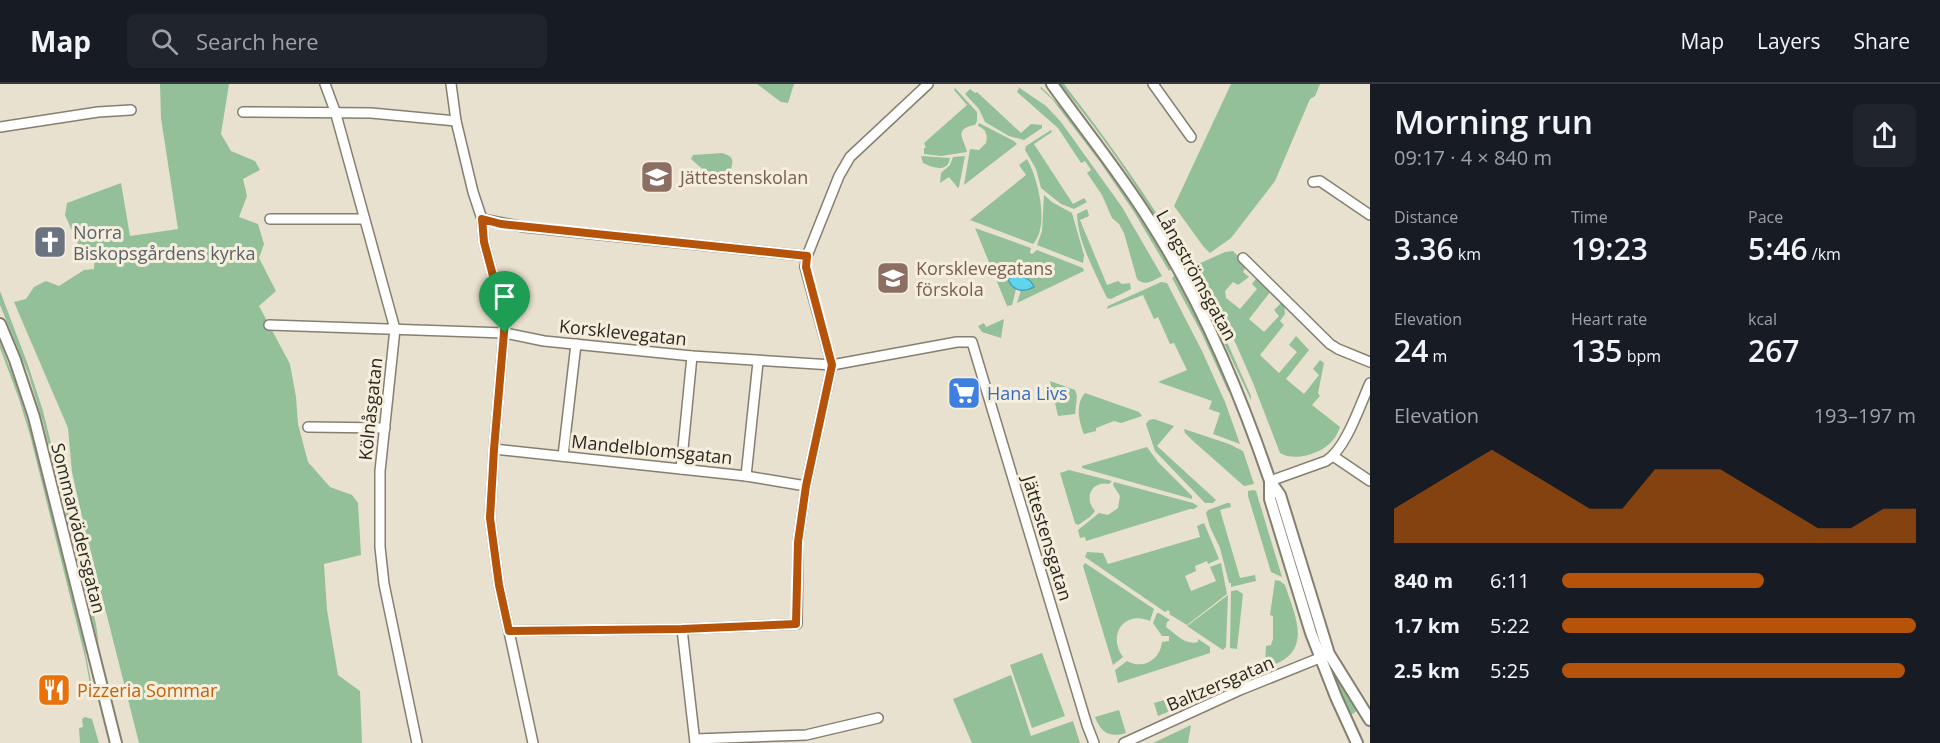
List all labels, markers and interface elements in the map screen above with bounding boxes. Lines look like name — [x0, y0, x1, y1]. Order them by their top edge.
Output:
search box — [127, 14, 547, 68]
text: Map — [30, 22, 91, 60]
icon: search — [148, 25, 181, 58]
text: Search here — [196, 26, 319, 56]
text: Map — [1681, 27, 1724, 55]
text: Layers — [1757, 27, 1821, 55]
text: Share — [1854, 27, 1910, 55]
text: Morning run — [1394, 99, 1593, 144]
button: share — [1853, 104, 1916, 167]
text: 09:17 · 4 × 840 m — [1394, 144, 1552, 171]
school or university icon: Jättestenskolan — [639, 159, 675, 195]
place label: Jättestenskolan — [678, 165, 808, 189]
street label: Långströmsgatan — [1151, 205, 1243, 345]
text: Distance — [1394, 206, 1458, 228]
text: Time — [1571, 206, 1608, 228]
text: Pace — [1748, 206, 1783, 228]
place label: Norra Biskopsgårdens kyrka — [73, 220, 255, 265]
church icon: Norra Biskopsgårdens kyrka — [32, 224, 68, 260]
text: 3.36 — [1394, 228, 1454, 269]
text: 19:23 — [1571, 228, 1648, 269]
text: 5:46 — [1748, 228, 1808, 269]
text: km — [1454, 243, 1481, 265]
text: /km — [1808, 243, 1841, 265]
place label: Korsklevegatans förskola — [916, 256, 1053, 301]
school or university icon: Korsklevegatans förskola — [875, 260, 911, 296]
pin — [479, 271, 530, 333]
icon: arrive — [488, 280, 521, 313]
text: Elevation — [1394, 308, 1462, 330]
text: Heart rate — [1571, 308, 1647, 330]
text: kcal — [1748, 308, 1777, 330]
street label: Korsklevegatan — [558, 313, 688, 351]
text: 24 — [1394, 330, 1428, 371]
text: 135 — [1571, 330, 1622, 371]
text: 267 — [1748, 330, 1799, 371]
text: m — [1428, 345, 1447, 367]
text: bpm — [1622, 345, 1661, 367]
street label: Kölnåsgatan — [353, 356, 387, 462]
supermarket icon: Hana Livs — [946, 375, 982, 411]
place label: Hana Livs — [987, 381, 1068, 405]
text: Elevation — [1394, 402, 1479, 429]
text: 193–197 m — [1814, 402, 1916, 429]
street label: Mandelblomsgatan — [570, 429, 734, 469]
street label: Sommarvädersgatan — [46, 440, 112, 616]
street label: Jättestensgatan — [1017, 471, 1078, 604]
text: 840 m — [1394, 567, 1453, 594]
text: 6:11 — [1490, 567, 1530, 594]
text: 1.7 km — [1394, 612, 1460, 639]
text: 5:22 — [1490, 612, 1530, 639]
street label: Baltzersgatan — [1163, 650, 1277, 716]
text: 2.5 km — [1394, 657, 1460, 684]
text: 5:25 — [1490, 657, 1530, 684]
restaurant icon: Pizzeria Sommar — [36, 672, 72, 708]
place label: Pizzeria Sommar — [77, 678, 218, 702]

